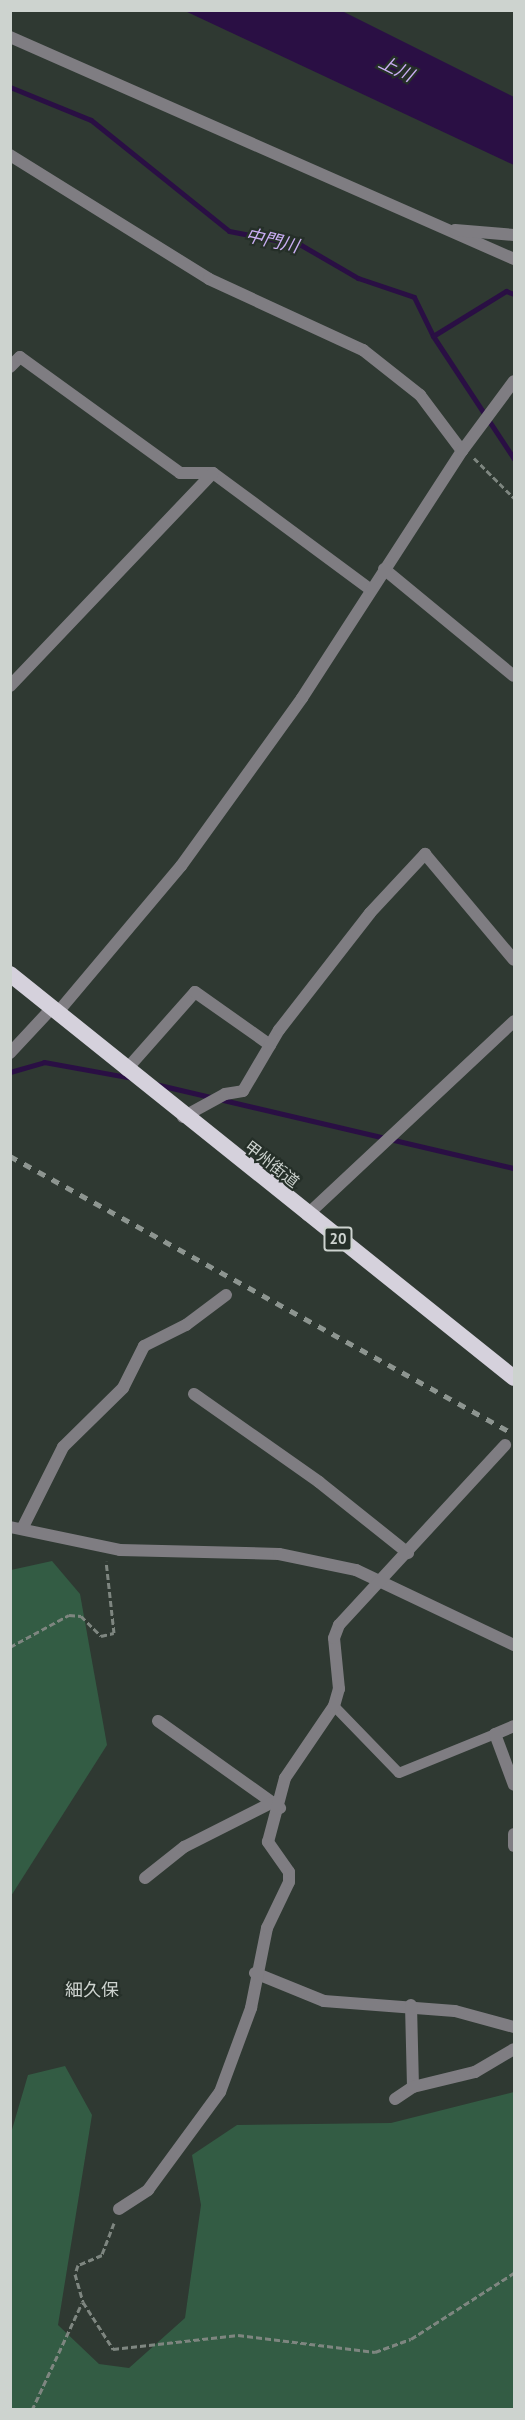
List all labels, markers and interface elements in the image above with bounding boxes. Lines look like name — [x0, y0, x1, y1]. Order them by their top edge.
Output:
water label: 上川 — [375, 51, 417, 87]
water label: 中門川 — [243, 224, 301, 258]
street label: 甲州街道 — [241, 1137, 303, 1191]
road number: 20 — [323, 1227, 353, 1251]
district label: 細久保 — [65, 1979, 119, 2001]

